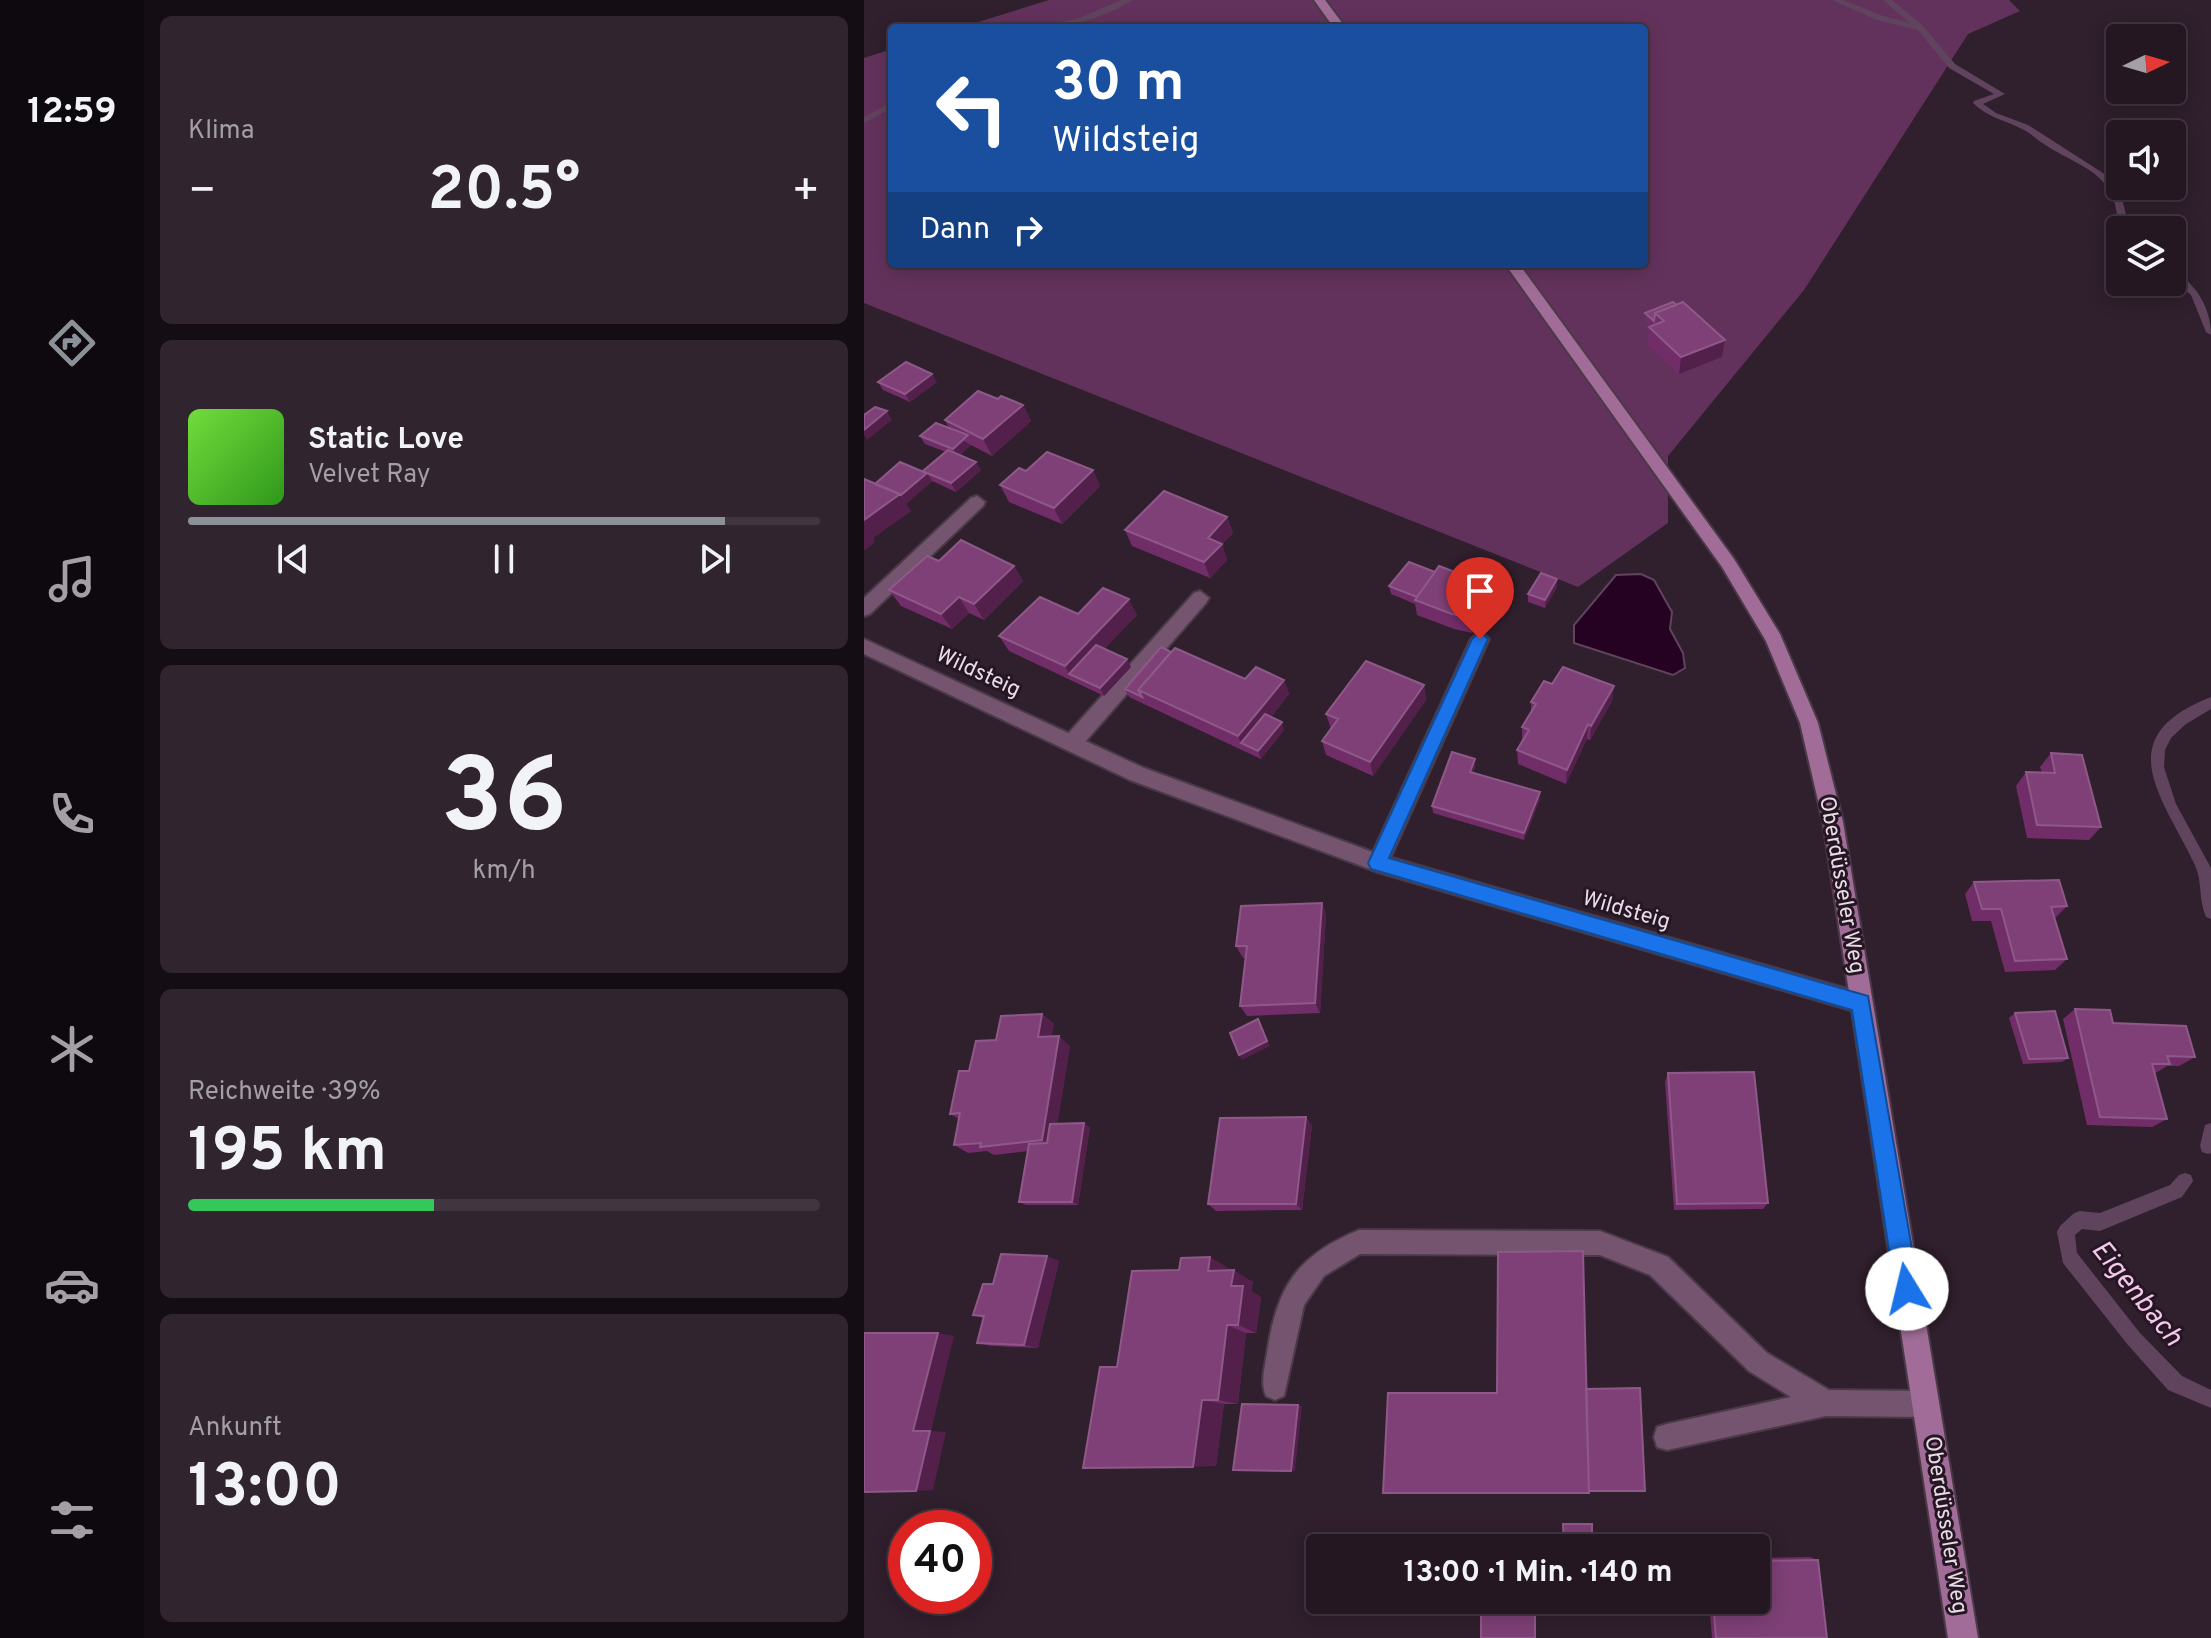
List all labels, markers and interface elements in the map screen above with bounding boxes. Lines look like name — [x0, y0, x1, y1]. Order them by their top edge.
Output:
north arrow — [2106, 24, 2186, 104]
map controls — [2106, 24, 2186, 296]
text: 30 m — [1052, 50, 1185, 120]
icon: left — [920, 56, 1024, 160]
text: 12:59 — [27, 90, 117, 136]
text: Klima — [188, 115, 254, 148]
text: Wildsteig — [1052, 119, 1200, 165]
button: sound — [2106, 120, 2186, 200]
text: 20.5° — [428, 155, 580, 231]
text: − — [188, 165, 216, 221]
text: + — [792, 165, 820, 221]
icon: right — [1006, 208, 1050, 252]
text: Dann — [920, 212, 990, 249]
button: layers — [2106, 216, 2186, 296]
icon: directions — [44, 315, 100, 371]
text: Static Love — [308, 422, 464, 459]
text: Velvet Ray — [308, 459, 431, 492]
icon: previous — [271, 537, 315, 581]
icon: pause — [482, 537, 526, 581]
icon: next — [693, 537, 737, 581]
icon: music — [44, 551, 100, 607]
pin — [1446, 557, 1514, 639]
icon: arrive — [1458, 569, 1502, 613]
street label: Wildsteig — [931, 642, 1025, 704]
text: 36 — [441, 737, 567, 869]
icon: phone — [44, 786, 100, 842]
street label: Oberdüsseler Weg — [1812, 794, 1870, 976]
text: km/h — [472, 855, 536, 888]
street label: Wildsteig — [1579, 886, 1673, 936]
icon: climate — [44, 1021, 100, 1077]
text: Reichweite · 39% — [188, 1076, 381, 1109]
text: 195 km — [188, 1116, 387, 1192]
water label: Eigenbach — [2082, 1233, 2190, 1355]
position arrow — [1865, 1247, 1949, 1331]
icon: car — [44, 1257, 100, 1313]
text: Ankunft — [188, 1412, 282, 1445]
street label: Oberdüsseler Weg — [1918, 1434, 1972, 1616]
text: 13:00 — [188, 1452, 342, 1528]
icon: filters — [44, 1492, 100, 1548]
speed limit sign: 40 — [888, 1510, 992, 1614]
text: 13:00 · 1 Min. · 140 m — [1403, 1555, 1673, 1592]

